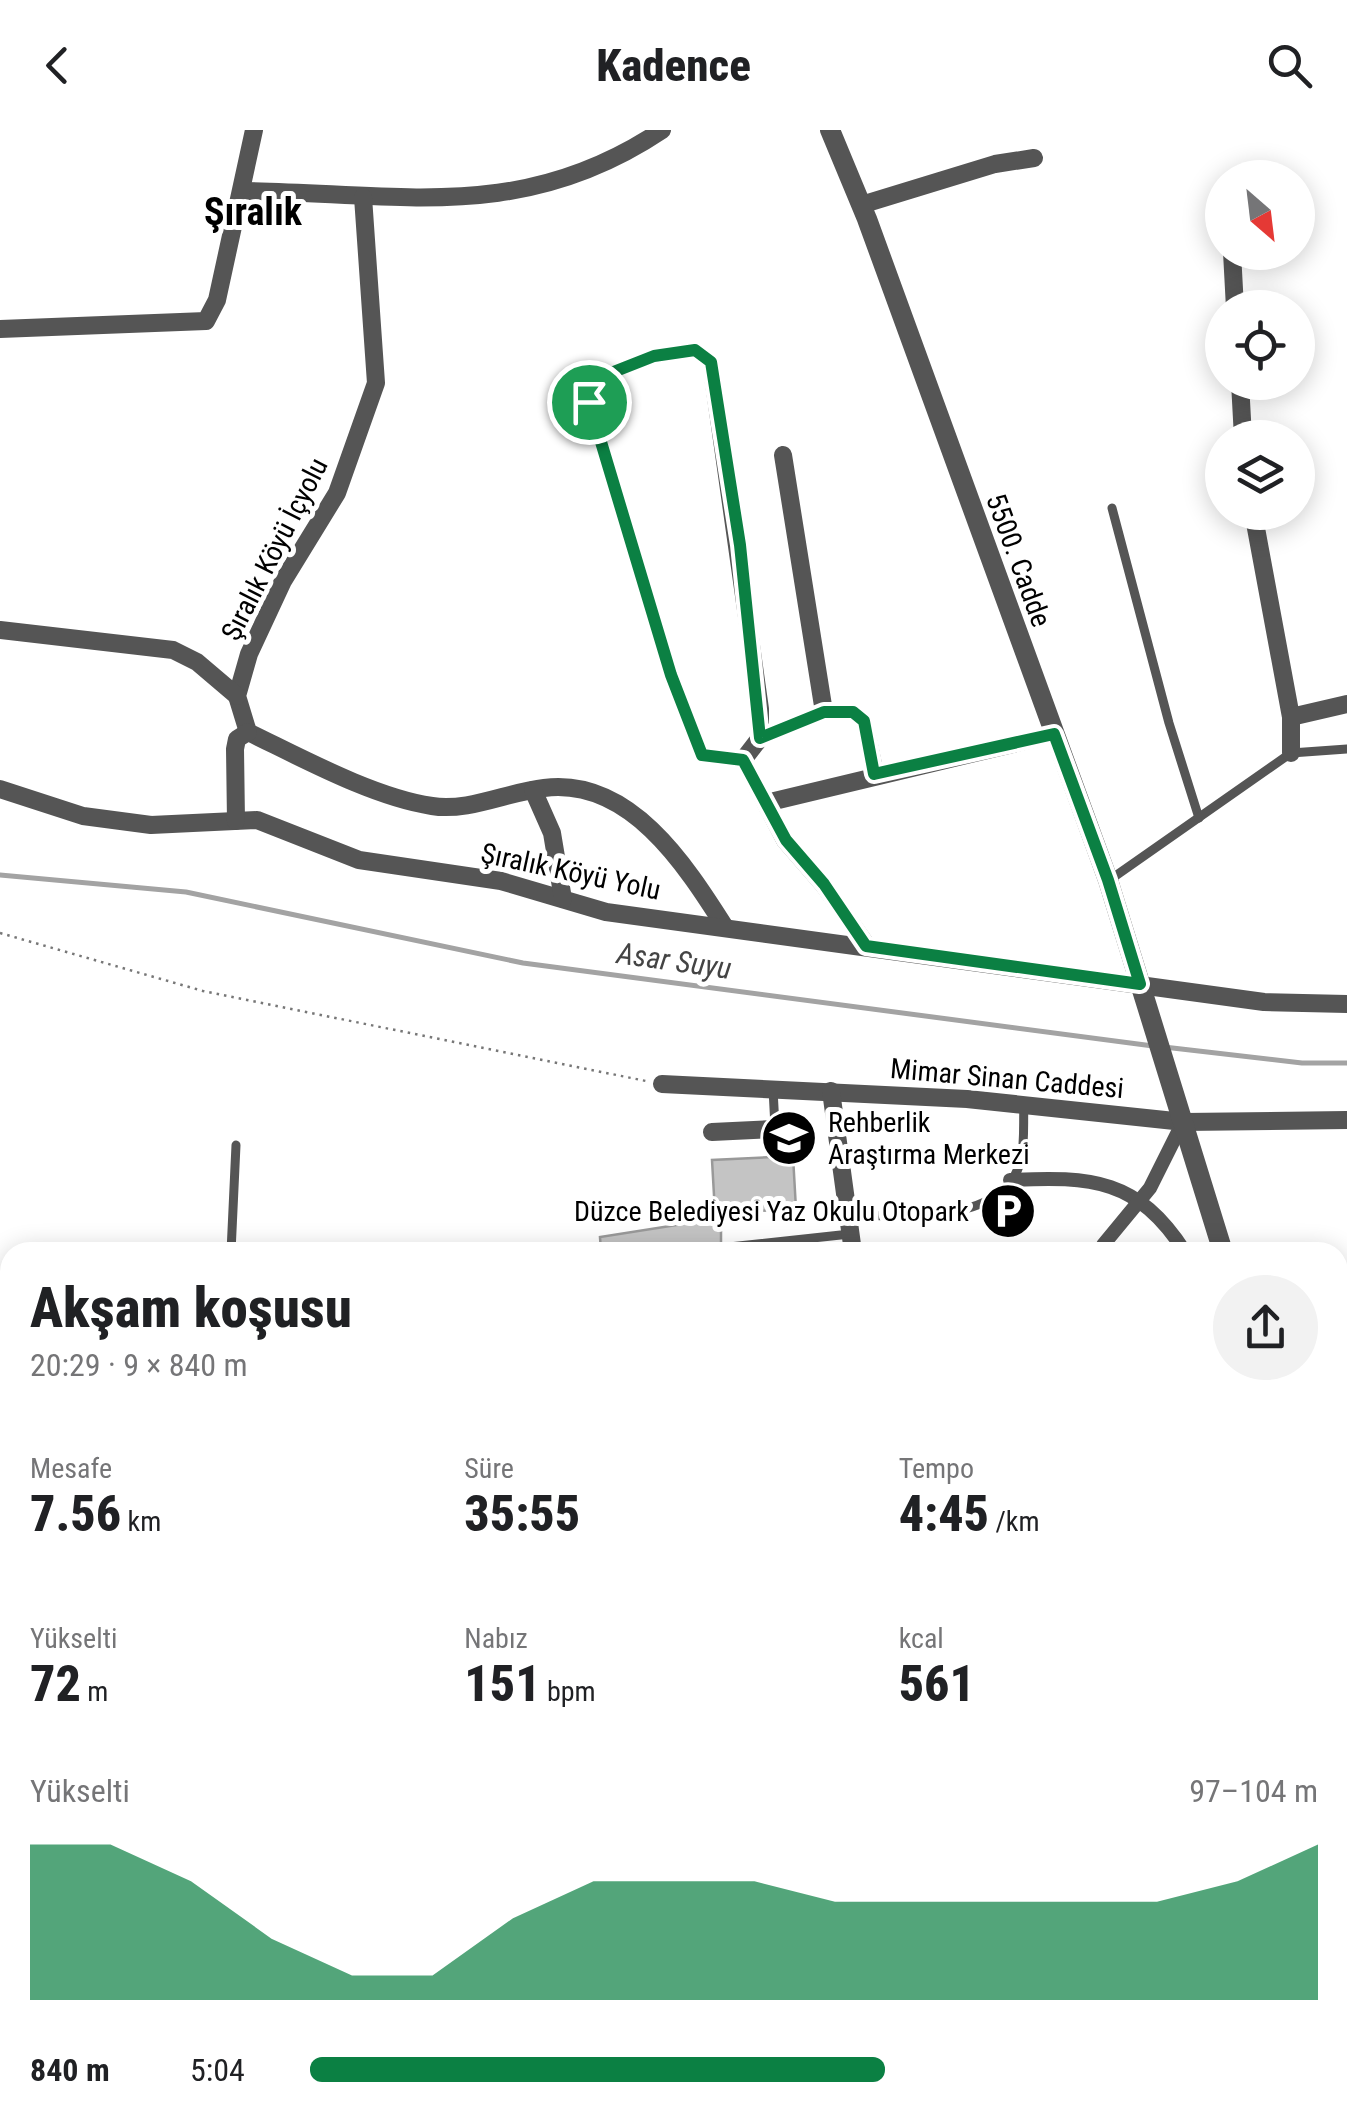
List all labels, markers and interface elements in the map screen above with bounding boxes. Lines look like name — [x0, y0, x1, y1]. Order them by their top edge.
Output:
icon: back — [30, 38, 85, 93]
icon: search — [1262, 38, 1317, 93]
text: Kadence — [596, 39, 751, 92]
north arrow — [1205, 160, 1315, 270]
map controls — [1205, 160, 1315, 530]
district label: Şıralık — [204, 190, 303, 234]
button: locate — [1205, 290, 1315, 400]
pin — [547, 360, 632, 445]
icon: arrive — [562, 375, 617, 430]
button: layers — [1205, 420, 1315, 530]
street label: Şıralık Köyü İçyolu — [214, 452, 335, 646]
street label: 5500. Cadde — [979, 489, 1058, 631]
street label: Şıralık Köyü Yolu — [478, 836, 664, 907]
water label: Asar Suyu — [614, 935, 733, 986]
street label: Mimar Sinan Caddesi — [889, 1052, 1125, 1105]
place label: Rehberlik Araştırma Merkezi — [828, 1106, 1030, 1171]
school or university icon: Rehberlik Araştırma Merkezi — [759, 1108, 819, 1168]
parking icon: Düzce Belediyesi Yaz Okulu Otopark — [978, 1181, 1038, 1241]
place label: Düzce Belediyesi Yaz Okulu Otopark — [574, 1195, 969, 1228]
button: share — [1213, 1275, 1318, 1380]
text: Akşam koşusu — [30, 1276, 352, 1340]
text: 20:29 · 9 × 840 m — [30, 1346, 248, 1384]
text: Mesafe — [30, 1452, 112, 1485]
text: Süre — [464, 1452, 514, 1485]
text: Tempo — [899, 1452, 974, 1485]
text: 7.56 — [30, 1485, 121, 1543]
text: 35:55 — [464, 1485, 580, 1543]
text: 4:45 — [899, 1485, 989, 1543]
text: km — [121, 1505, 161, 1538]
text: /km — [989, 1505, 1040, 1538]
text: Yükselti — [30, 1622, 117, 1655]
text: Nabız — [464, 1622, 528, 1655]
text: kcal — [899, 1622, 944, 1655]
text: 72 — [30, 1655, 81, 1713]
text: 151 — [464, 1655, 541, 1713]
text: 561 — [899, 1655, 975, 1713]
text: m — [81, 1675, 108, 1708]
text: bpm — [541, 1675, 596, 1708]
text: Yükselti — [30, 1772, 130, 1810]
text: 97–104 m — [1189, 1772, 1318, 1810]
text: 840 m — [30, 2051, 110, 2089]
text: 5:04 — [190, 2051, 245, 2089]

